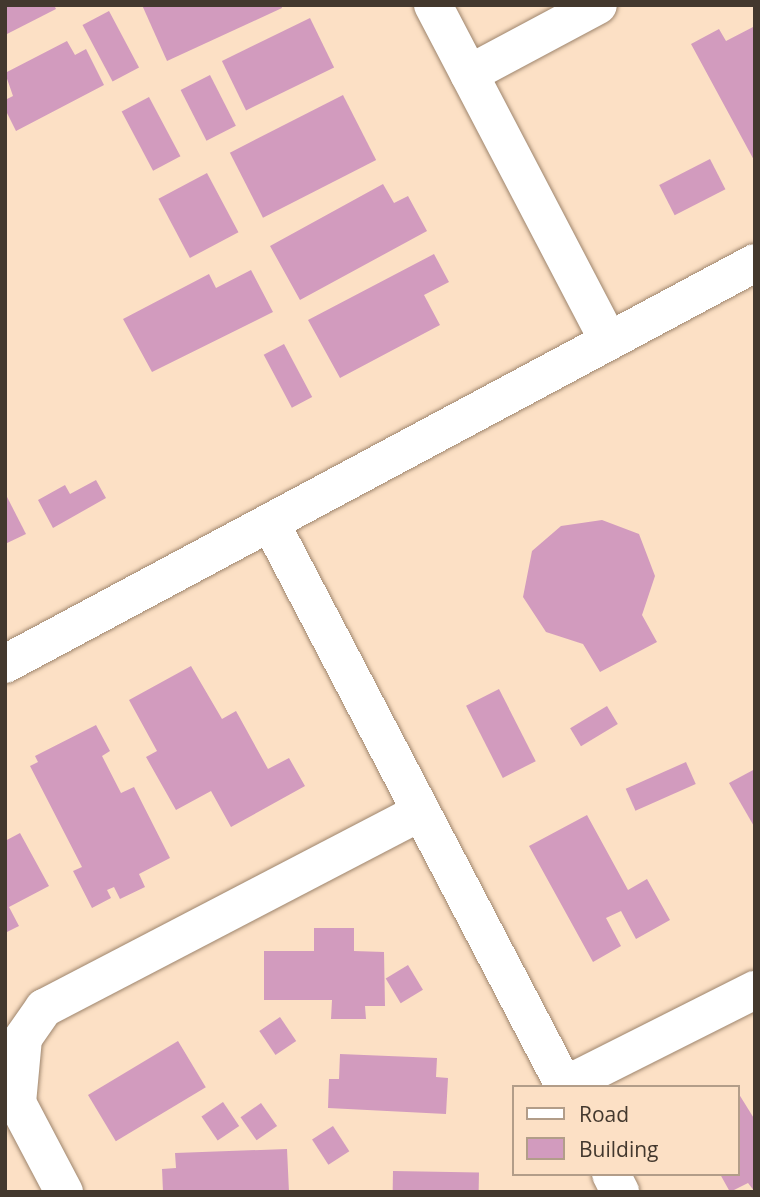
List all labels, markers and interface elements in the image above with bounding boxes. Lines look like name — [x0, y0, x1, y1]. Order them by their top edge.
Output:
legend — [512, 1085, 739, 1176]
text: Road — [579, 1100, 629, 1128]
text: Building — [579, 1135, 658, 1163]

